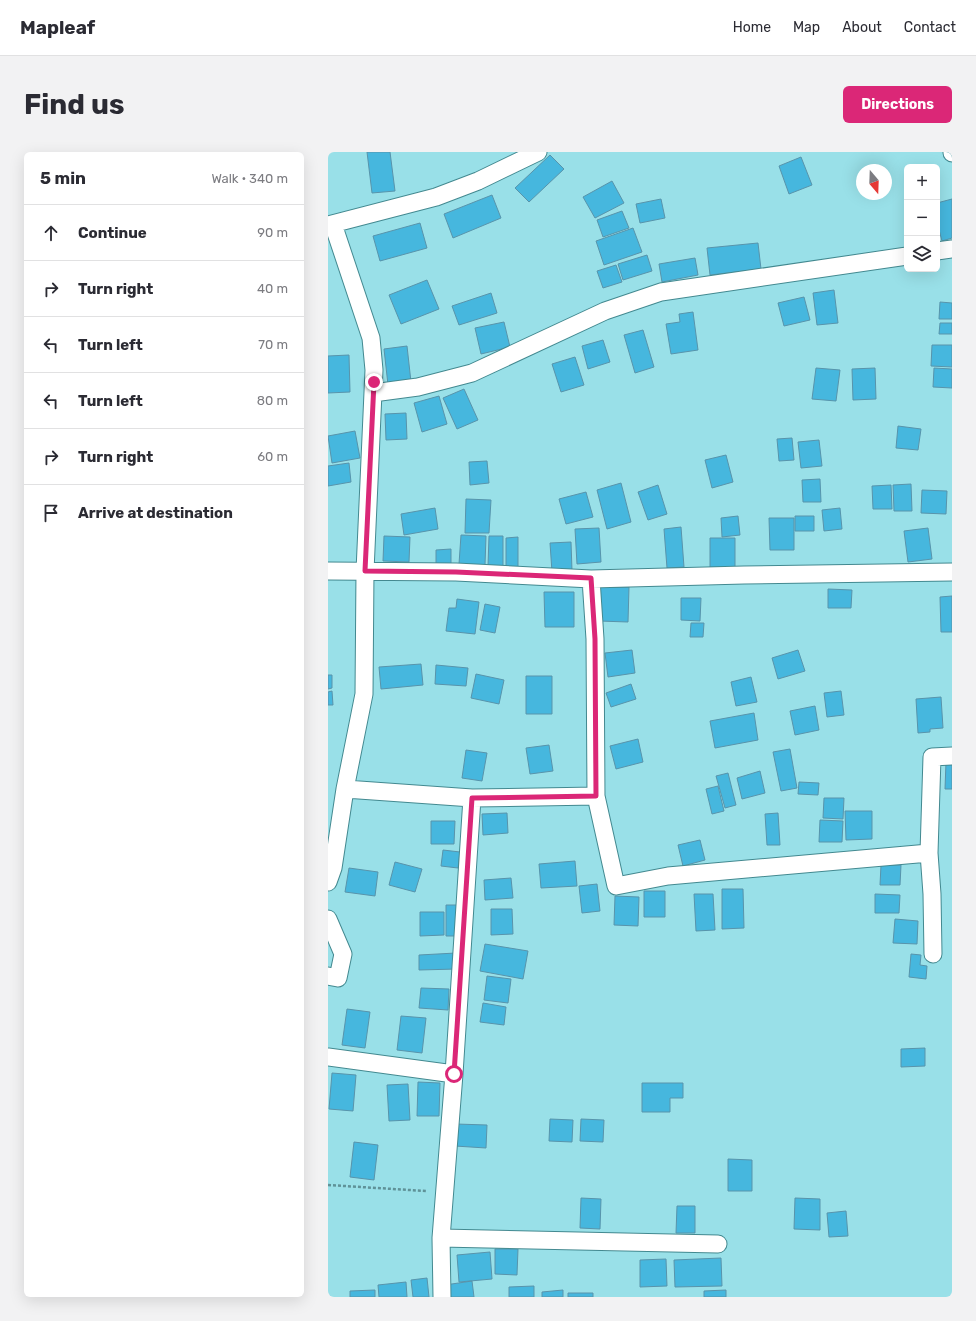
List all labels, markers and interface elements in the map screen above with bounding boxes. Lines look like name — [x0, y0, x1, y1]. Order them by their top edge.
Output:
text: Mapleaf — [20, 16, 95, 39]
text: Home — [733, 19, 771, 36]
text: Map — [793, 19, 820, 36]
text: About — [842, 19, 882, 36]
text: Contact — [904, 19, 956, 36]
button: Directions — [843, 86, 952, 123]
text: Find us — [24, 88, 124, 121]
north arrow — [856, 164, 892, 200]
map controls — [904, 164, 940, 272]
button: + — [904, 164, 940, 200]
text: 5 min — [40, 168, 86, 188]
text: Walk · 340 m — [211, 171, 288, 186]
button: − — [904, 200, 940, 236]
icon: ahead — [40, 222, 62, 244]
text: Continue — [78, 224, 147, 242]
text: 90 m — [257, 225, 288, 240]
button: layers — [904, 236, 940, 272]
icon: right — [40, 278, 62, 300]
text: Turn right — [78, 280, 153, 298]
text: 40 m — [257, 281, 288, 296]
icon: left — [40, 334, 62, 356]
text: Turn left — [78, 336, 143, 354]
text: 70 m — [258, 337, 288, 352]
route end — [365, 373, 383, 391]
icon: left — [40, 390, 62, 412]
text: Turn left — [78, 392, 143, 410]
text: 80 m — [257, 393, 288, 408]
icon: right — [40, 446, 62, 468]
text: Turn right — [78, 448, 153, 466]
text: 60 m — [257, 449, 288, 464]
icon: arrive — [40, 502, 62, 524]
text: Arrive at destination — [78, 504, 233, 522]
route start — [445, 1065, 463, 1083]

